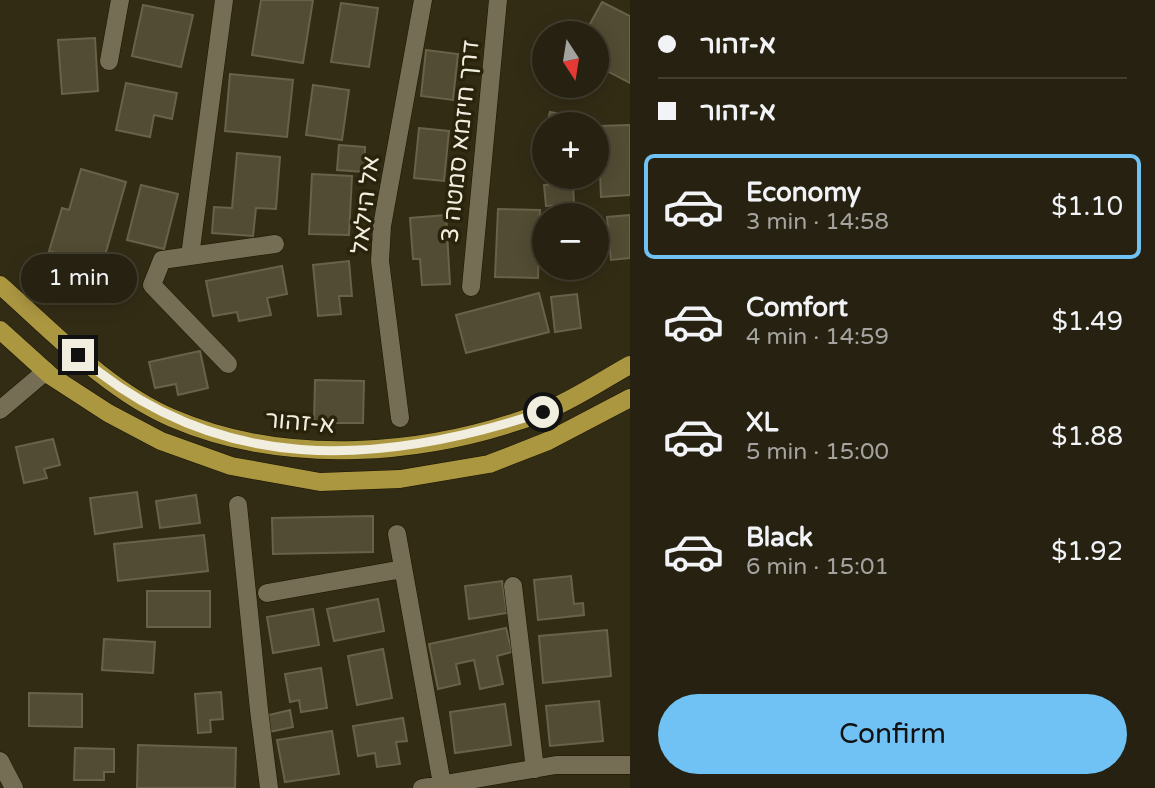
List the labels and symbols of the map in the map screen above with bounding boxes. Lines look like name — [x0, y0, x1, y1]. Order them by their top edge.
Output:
north arrow — [532, 21, 609, 98]
street label: דרך חיזמא סמטה 3 — [435, 38, 486, 244]
street label: אל הילאל — [345, 154, 386, 256]
callout: 1 min — [20, 254, 136, 302]
route end — [62, 339, 94, 371]
route start — [527, 396, 559, 428]
street label: א-זהור — [264, 405, 336, 440]

